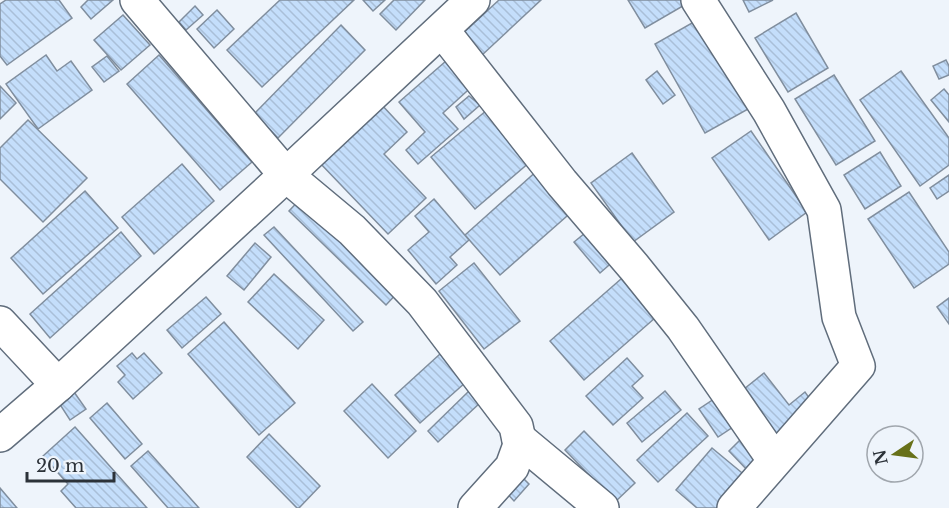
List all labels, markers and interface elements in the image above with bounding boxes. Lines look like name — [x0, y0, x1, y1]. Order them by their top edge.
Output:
north arrow — [865, 424, 925, 484]
scale bar — [27, 445, 114, 483]
text: N — [869, 448, 892, 467]
text: 20 m — [36, 455, 84, 477]

